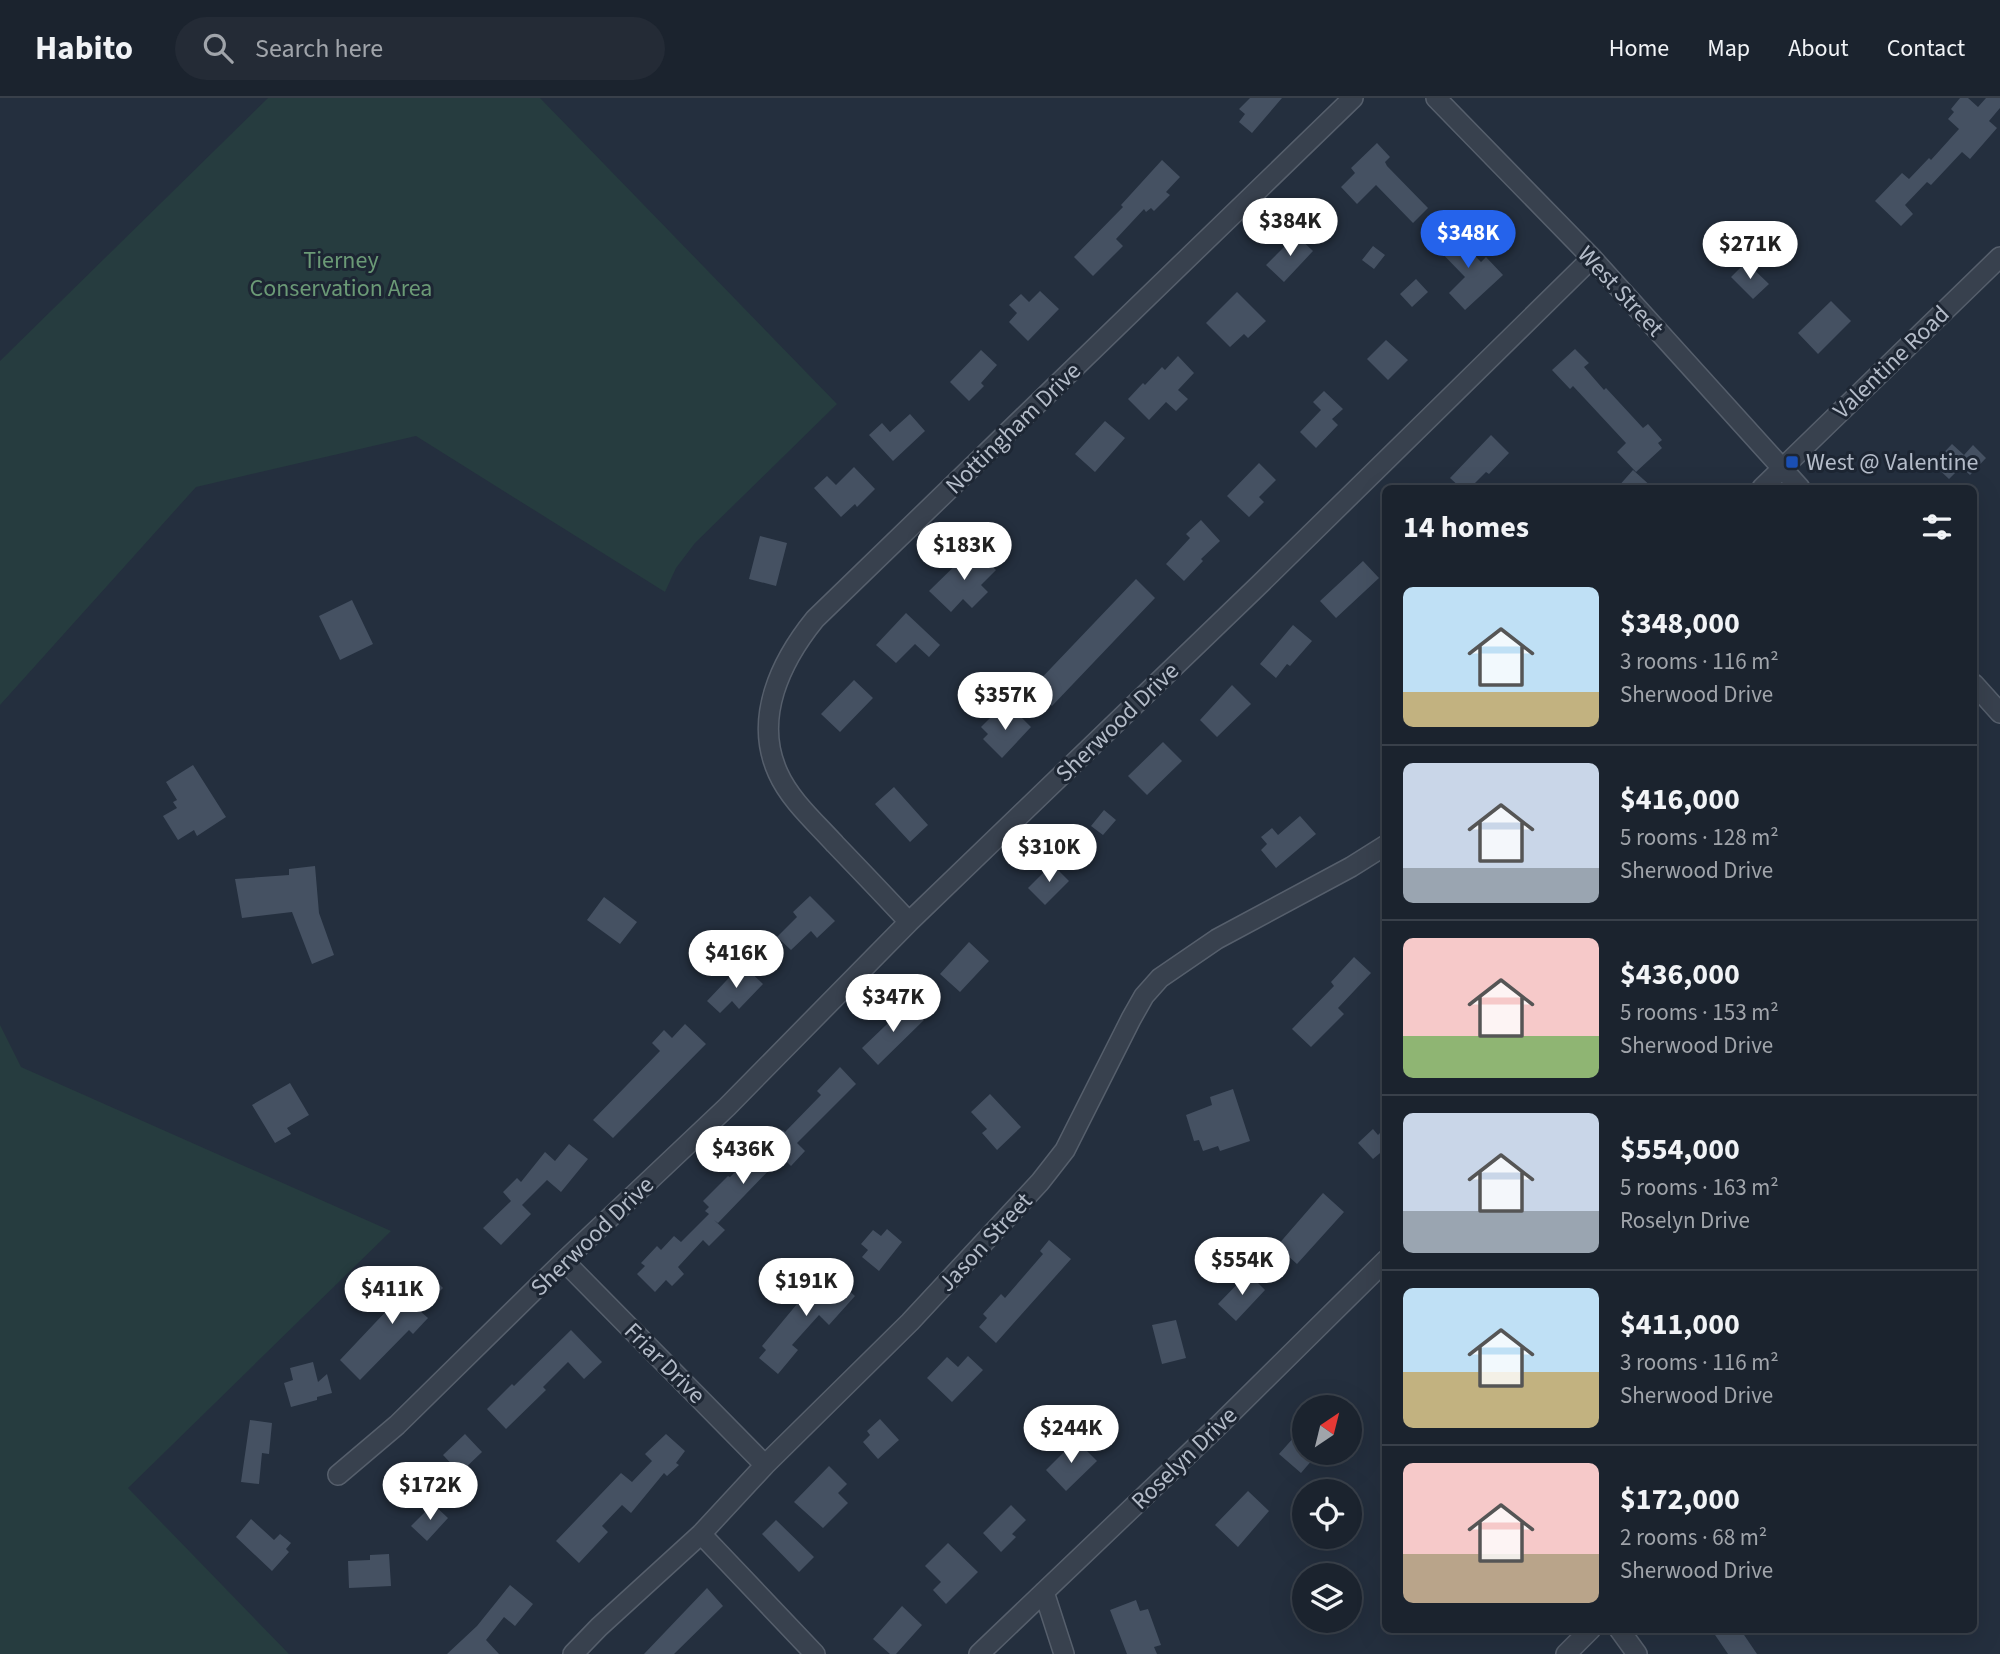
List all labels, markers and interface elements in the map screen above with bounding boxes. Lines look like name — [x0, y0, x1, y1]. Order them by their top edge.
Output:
search box — [175, 17, 665, 80]
text: Habito — [35, 25, 133, 72]
icon: search — [199, 29, 237, 67]
text: Search here — [255, 30, 383, 67]
text: Home — [1609, 31, 1669, 66]
text: Map — [1707, 31, 1750, 66]
text: About — [1788, 31, 1849, 66]
text: Contact — [1887, 31, 1965, 66]
pin: $384K — [1241, 198, 1339, 258]
text: $384K — [1259, 204, 1321, 237]
pin: $348K — [1419, 211, 1517, 270]
text: $348K — [1437, 216, 1499, 249]
pin: $271K — [1701, 222, 1799, 281]
text: $271K — [1719, 227, 1781, 260]
street label: West Street — [1569, 238, 1672, 345]
park label: Tierney Conservation Area — [250, 243, 432, 306]
street label: Valentine Road — [1825, 298, 1958, 427]
street label: Nottingham Drive — [938, 354, 1089, 502]
place label: West @ Valentine — [1806, 445, 1979, 480]
marker: West @ Valentine — [1784, 454, 1800, 470]
text: 14 homes — [1403, 506, 1529, 549]
icon: filters — [1918, 508, 1956, 546]
pin: $183K — [915, 522, 1013, 582]
text: $183K — [933, 528, 995, 561]
text: $348,000 — [1620, 602, 1740, 645]
icon: home — [1459, 615, 1543, 699]
text: 3 rooms · 116 m² — [1620, 645, 1779, 678]
street label: Sherwood Drive — [1048, 654, 1187, 790]
pin: $357K — [956, 672, 1054, 732]
text: $357K — [974, 678, 1036, 711]
text: Sherwood Drive — [1620, 678, 1773, 711]
text: $416,000 — [1620, 778, 1740, 821]
icon: home — [1459, 791, 1543, 875]
text: 5 rooms · 128 m² — [1620, 821, 1779, 854]
pin: $310K — [1000, 824, 1098, 884]
text: $310K — [1018, 830, 1080, 863]
text: Sherwood Drive — [1620, 854, 1773, 887]
pin: $416K — [687, 930, 785, 990]
text: $416K — [705, 936, 767, 969]
text: $436,000 — [1620, 953, 1740, 996]
icon: home — [1459, 966, 1543, 1050]
pin: $347K — [844, 974, 942, 1034]
text: $347K — [862, 980, 924, 1013]
text: 5 rooms · 153 m² — [1620, 996, 1779, 1029]
text: Sherwood Drive — [1620, 1029, 1773, 1062]
pin: $436K — [694, 1126, 792, 1186]
text: $554,000 — [1620, 1128, 1740, 1171]
text: $436K — [712, 1132, 774, 1165]
icon: home — [1459, 1141, 1543, 1225]
street label: Sherwood Drive — [523, 1168, 662, 1304]
text: 5 rooms · 163 m² — [1620, 1171, 1779, 1204]
street label: Jason Street — [930, 1185, 1041, 1300]
text: Roselyn Drive — [1620, 1204, 1750, 1237]
pin: $554K — [1193, 1238, 1291, 1297]
text: $554K — [1211, 1243, 1273, 1276]
pin: $191K — [757, 1258, 855, 1318]
text: $191K — [775, 1264, 837, 1297]
pin: $411K — [343, 1266, 441, 1326]
text: $411K — [361, 1272, 423, 1305]
text: $411,000 — [1620, 1303, 1740, 1346]
street label: Friar Drive — [616, 1315, 713, 1412]
icon: home — [1459, 1316, 1543, 1400]
text: 3 rooms · 116 m² — [1620, 1346, 1779, 1379]
text: Sherwood Drive — [1620, 1379, 1773, 1412]
north arrow — [1292, 1395, 1362, 1465]
map controls — [1292, 1395, 1362, 1633]
street label: Roselyn Drive — [1123, 1399, 1245, 1518]
pin: $244K — [1022, 1406, 1120, 1465]
text: $244K — [1040, 1411, 1102, 1444]
pin: $172K — [381, 1462, 479, 1522]
text: $172K — [399, 1468, 461, 1501]
text: $172,000 — [1620, 1478, 1740, 1521]
button: locate — [1292, 1479, 1362, 1549]
icon: home — [1459, 1491, 1543, 1575]
text: 2 rooms · 68 m² — [1620, 1521, 1767, 1554]
text: Sherwood Drive — [1620, 1554, 1773, 1587]
button: layers — [1292, 1563, 1362, 1633]

